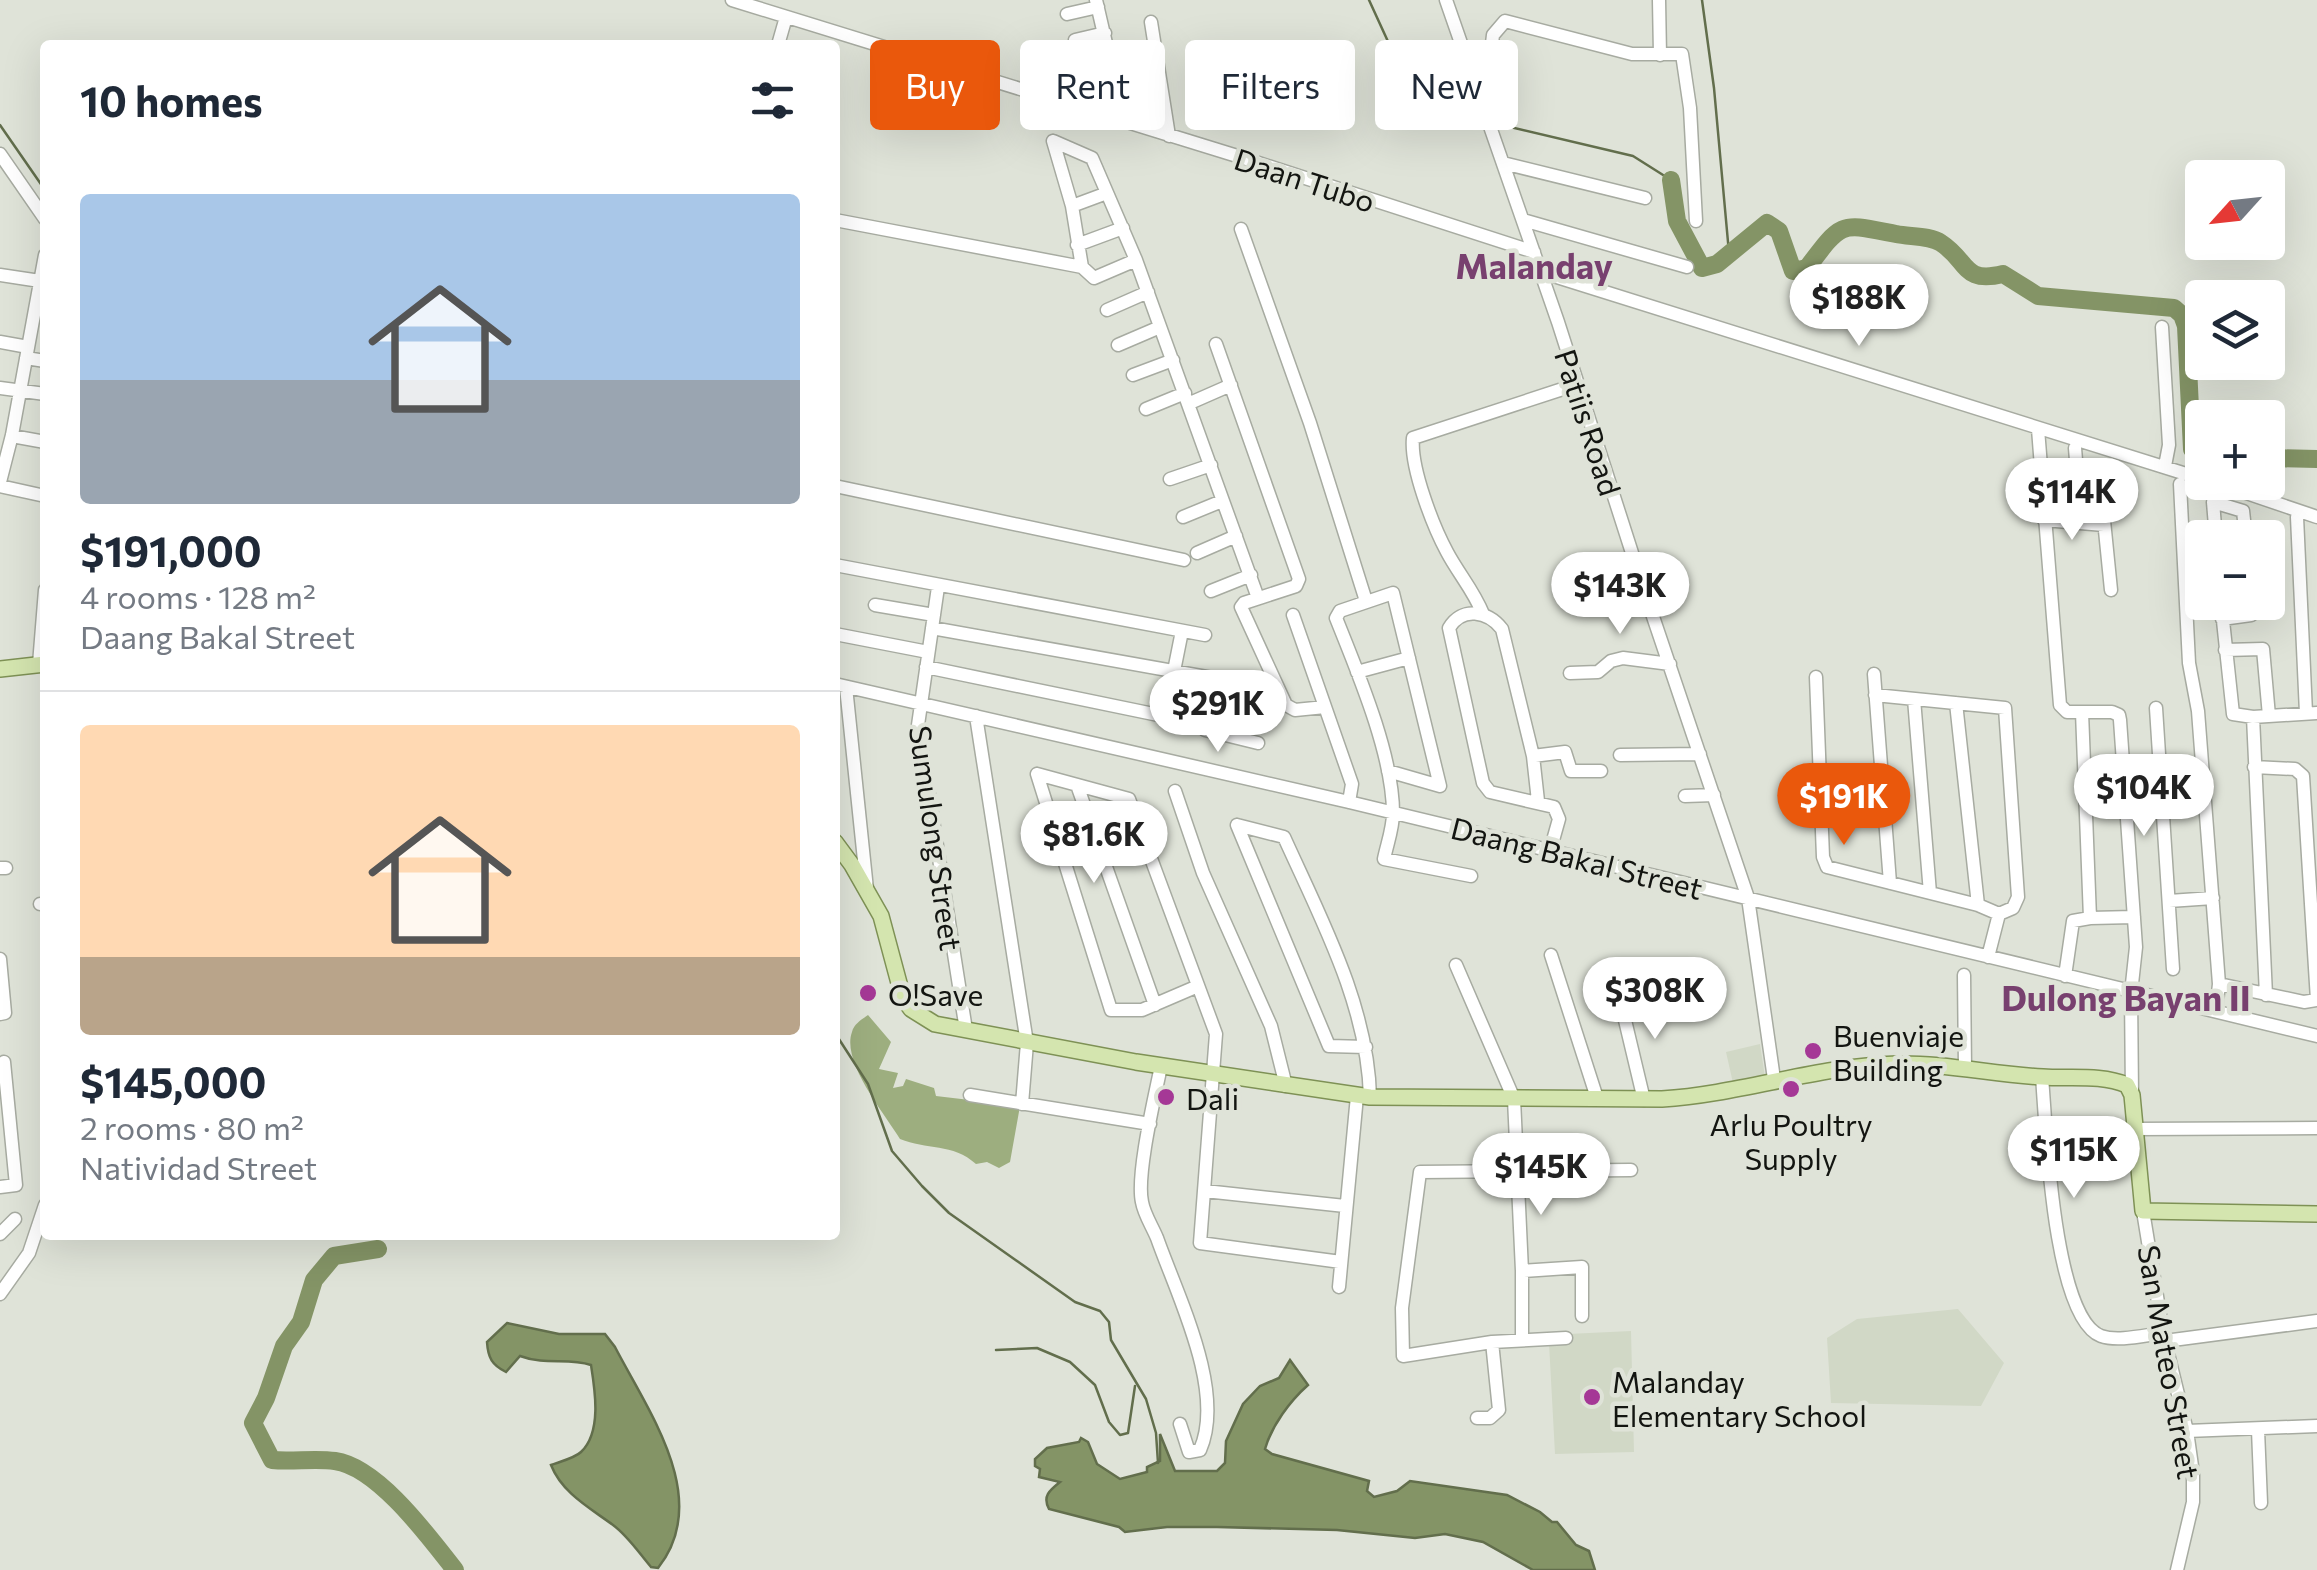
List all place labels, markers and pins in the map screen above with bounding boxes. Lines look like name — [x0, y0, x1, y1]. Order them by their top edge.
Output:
pin: $188K — [1789, 264, 1929, 349]
pin: $114K — [2002, 458, 2142, 543]
pin: $143K — [1550, 552, 1690, 637]
pin: $291K — [1148, 670, 1288, 755]
pin: $104K — [2074, 754, 2214, 839]
pin: $191K — [1774, 763, 1914, 848]
pin: $81.6K — [1013, 801, 1175, 886]
pin: $308K — [1585, 957, 1725, 1042]
place label: O!Save — [888, 975, 983, 1012]
marker: O!Save — [857, 982, 879, 1004]
place label: Buenviaje Building — [1833, 1016, 1964, 1087]
marker: Buenviaje Building — [1802, 1040, 1824, 1062]
marker: Arlu Poultry Supply — [1780, 1078, 1802, 1100]
place label: Dali — [1186, 1079, 1239, 1116]
marker: Dali — [1155, 1086, 1177, 1108]
place label: Arlu Poultry Supply — [1709, 1105, 1873, 1176]
pin: $115K — [2004, 1116, 2144, 1201]
pin: $145K — [1471, 1133, 1611, 1218]
place label: Malanday Elementary School — [1612, 1362, 1867, 1433]
marker: Malanday Elementary School — [1581, 1386, 1603, 1408]

